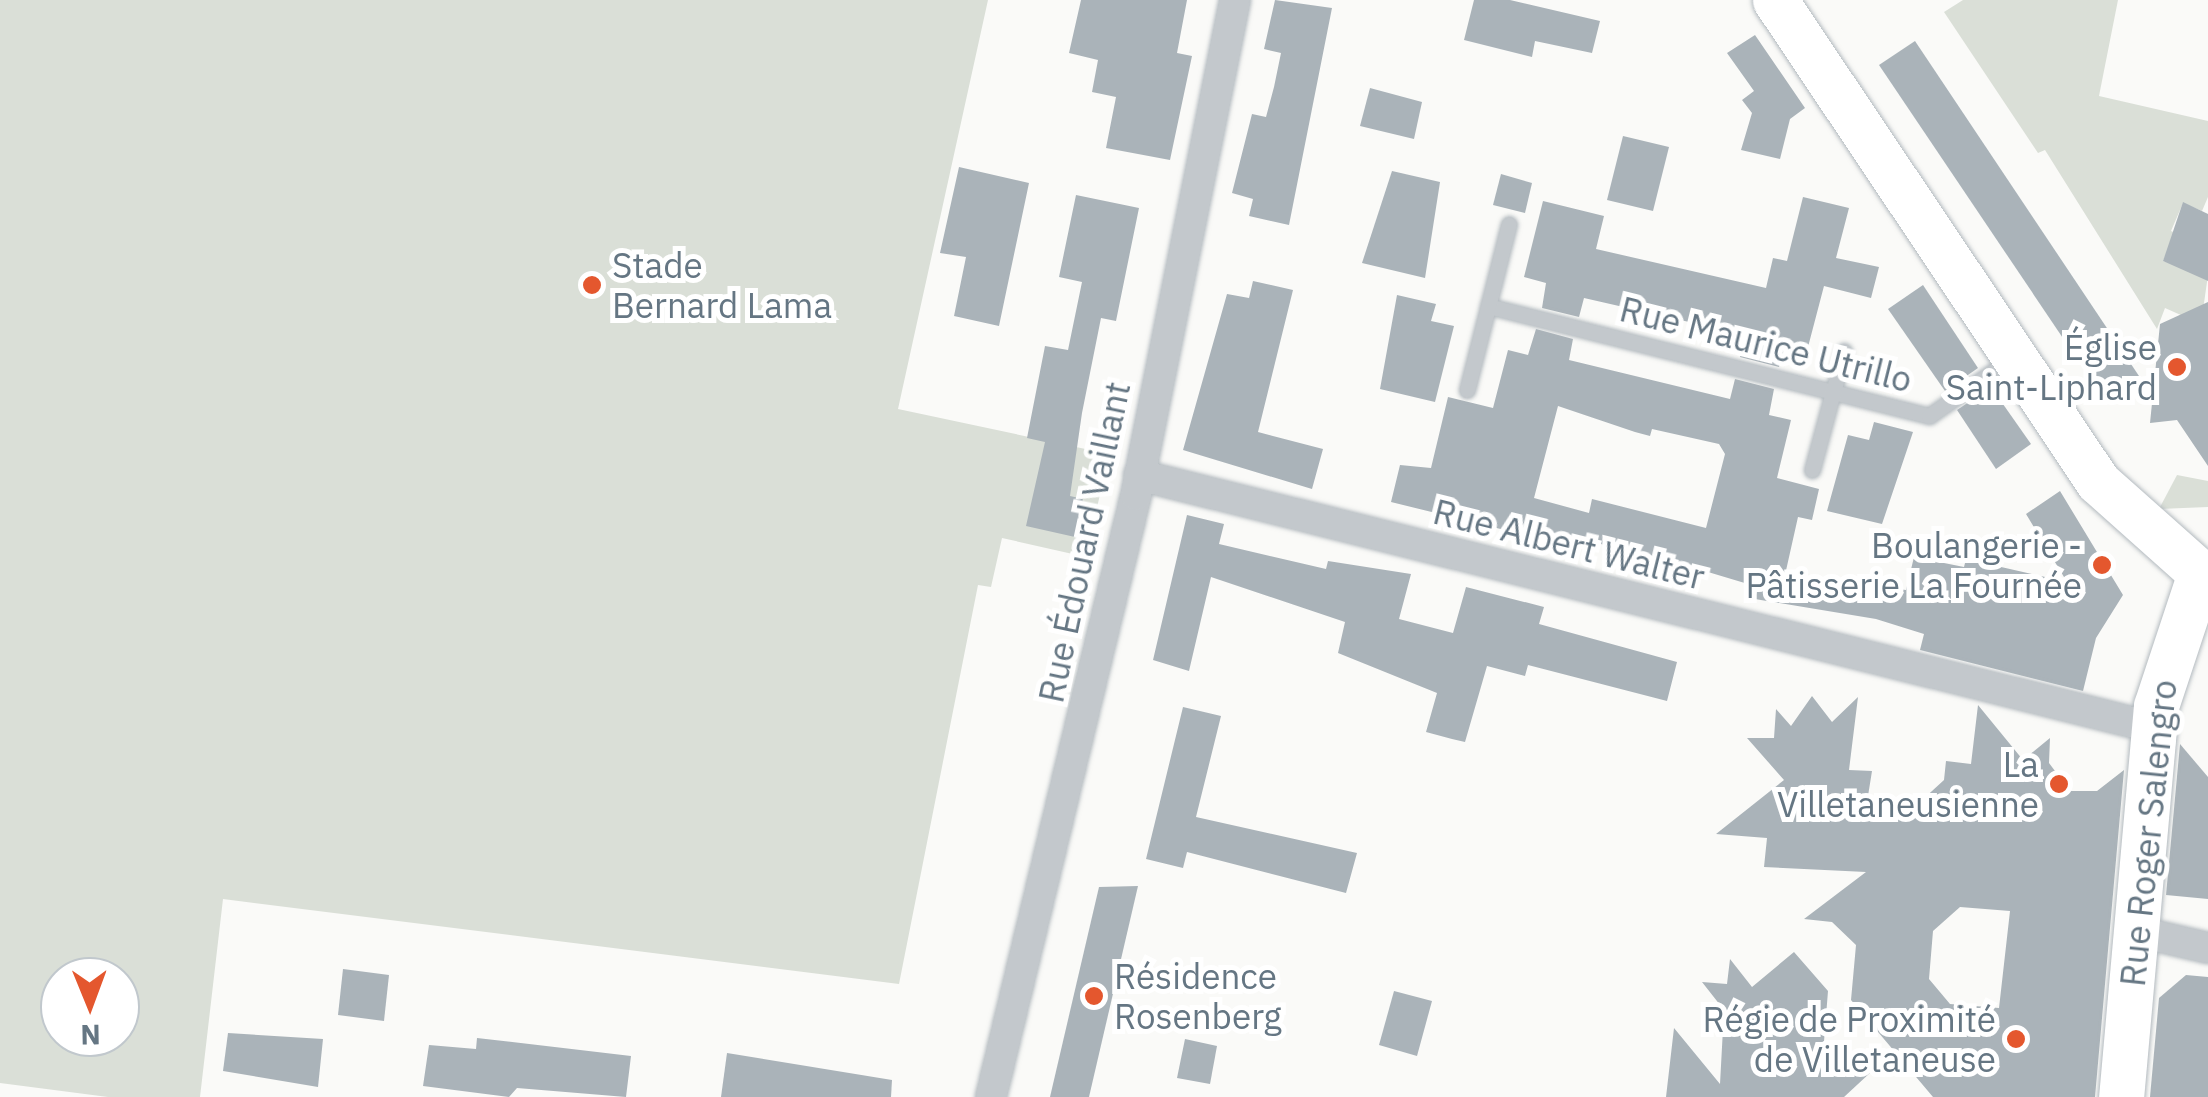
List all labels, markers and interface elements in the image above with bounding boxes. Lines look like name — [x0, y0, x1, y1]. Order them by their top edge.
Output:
place label: Stade Bernard Lama — [612, 244, 832, 326]
marker: Stade Bernard Lama — [581, 274, 603, 296]
street label: Rue Maurice Utrillo — [1616, 287, 1916, 401]
place label: Église Saint-Liphard — [1946, 326, 2157, 408]
marker: Église Saint-Liphard — [2166, 356, 2188, 378]
street label: Rue Édouard Vaillant — [1029, 378, 1139, 706]
street label: Rue Albert Walter — [1429, 490, 1709, 598]
place label: Boulangerie - Pâtisserie La Fournée — [1745, 524, 2082, 606]
marker: Boulangerie - Pâtisserie La Fournée — [2091, 554, 2113, 576]
street label: Rue Roger Salengro — [2111, 678, 2185, 988]
place label: La Villetaneusienne — [1777, 743, 2039, 825]
marker: La Villetaneusienne — [2048, 773, 2070, 795]
place label: Résidence Rosenberg — [1114, 955, 1282, 1037]
north arrow — [40, 957, 140, 1057]
marker: Résidence Rosenberg — [1083, 985, 1105, 1007]
place label: Régie de Proximité de Villetaneuse — [1703, 998, 1996, 1080]
text: N — [80, 1017, 101, 1054]
marker: Régie de Proximité de Villetaneuse — [2005, 1028, 2027, 1050]

